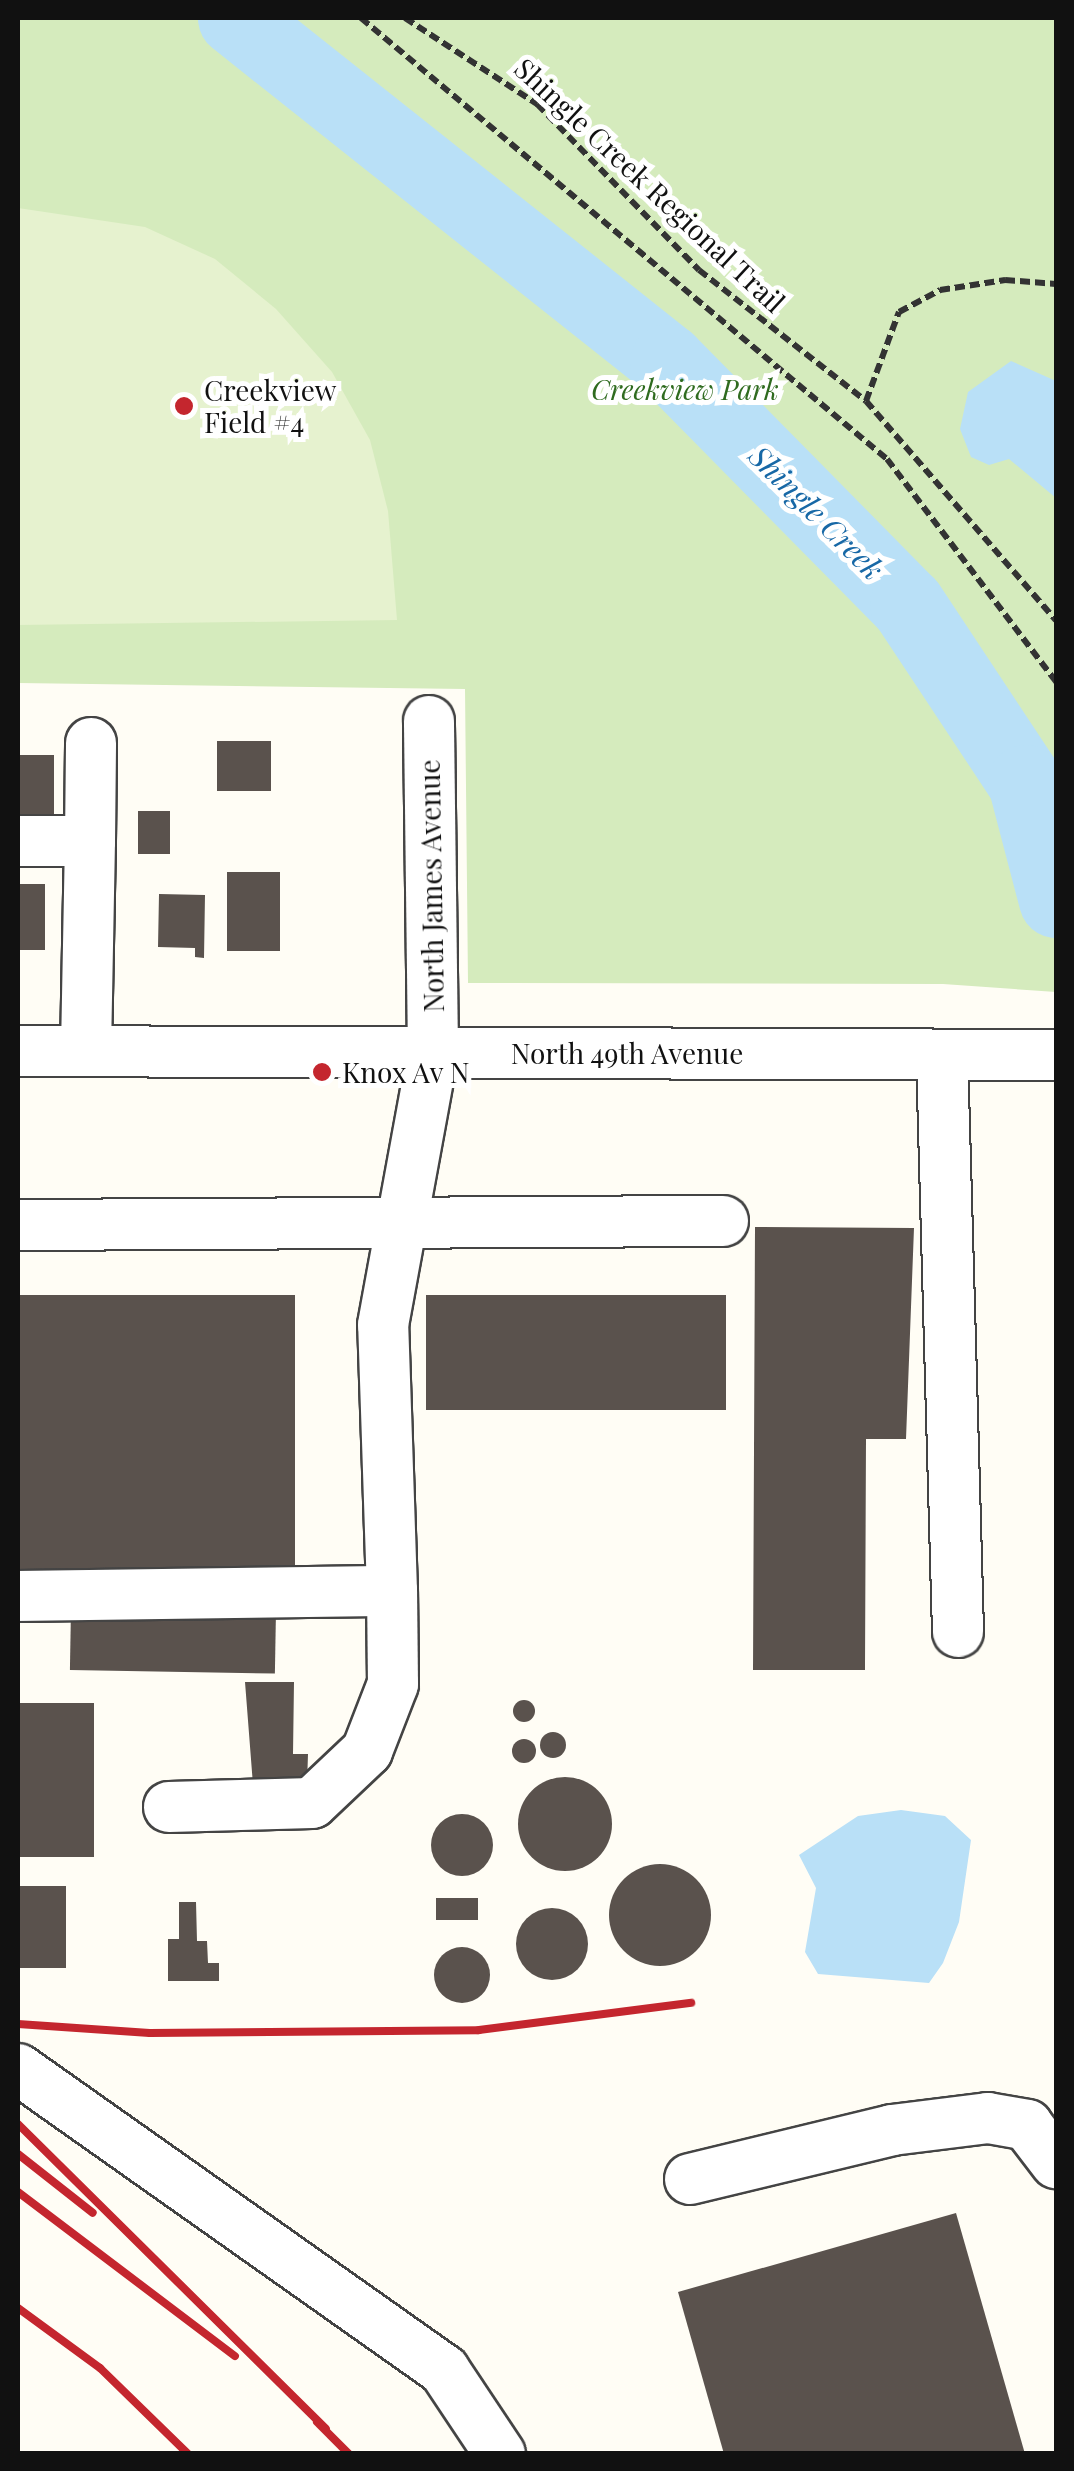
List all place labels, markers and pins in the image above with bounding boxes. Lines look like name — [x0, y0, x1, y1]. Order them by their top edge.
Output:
place label: Creekview Field #4 — [204, 373, 336, 439]
marker: Creekview Field #4 — [173, 395, 195, 417]
place label: Knox Av N — [342, 1055, 471, 1089]
marker: Knox Av N — [311, 1061, 333, 1083]

